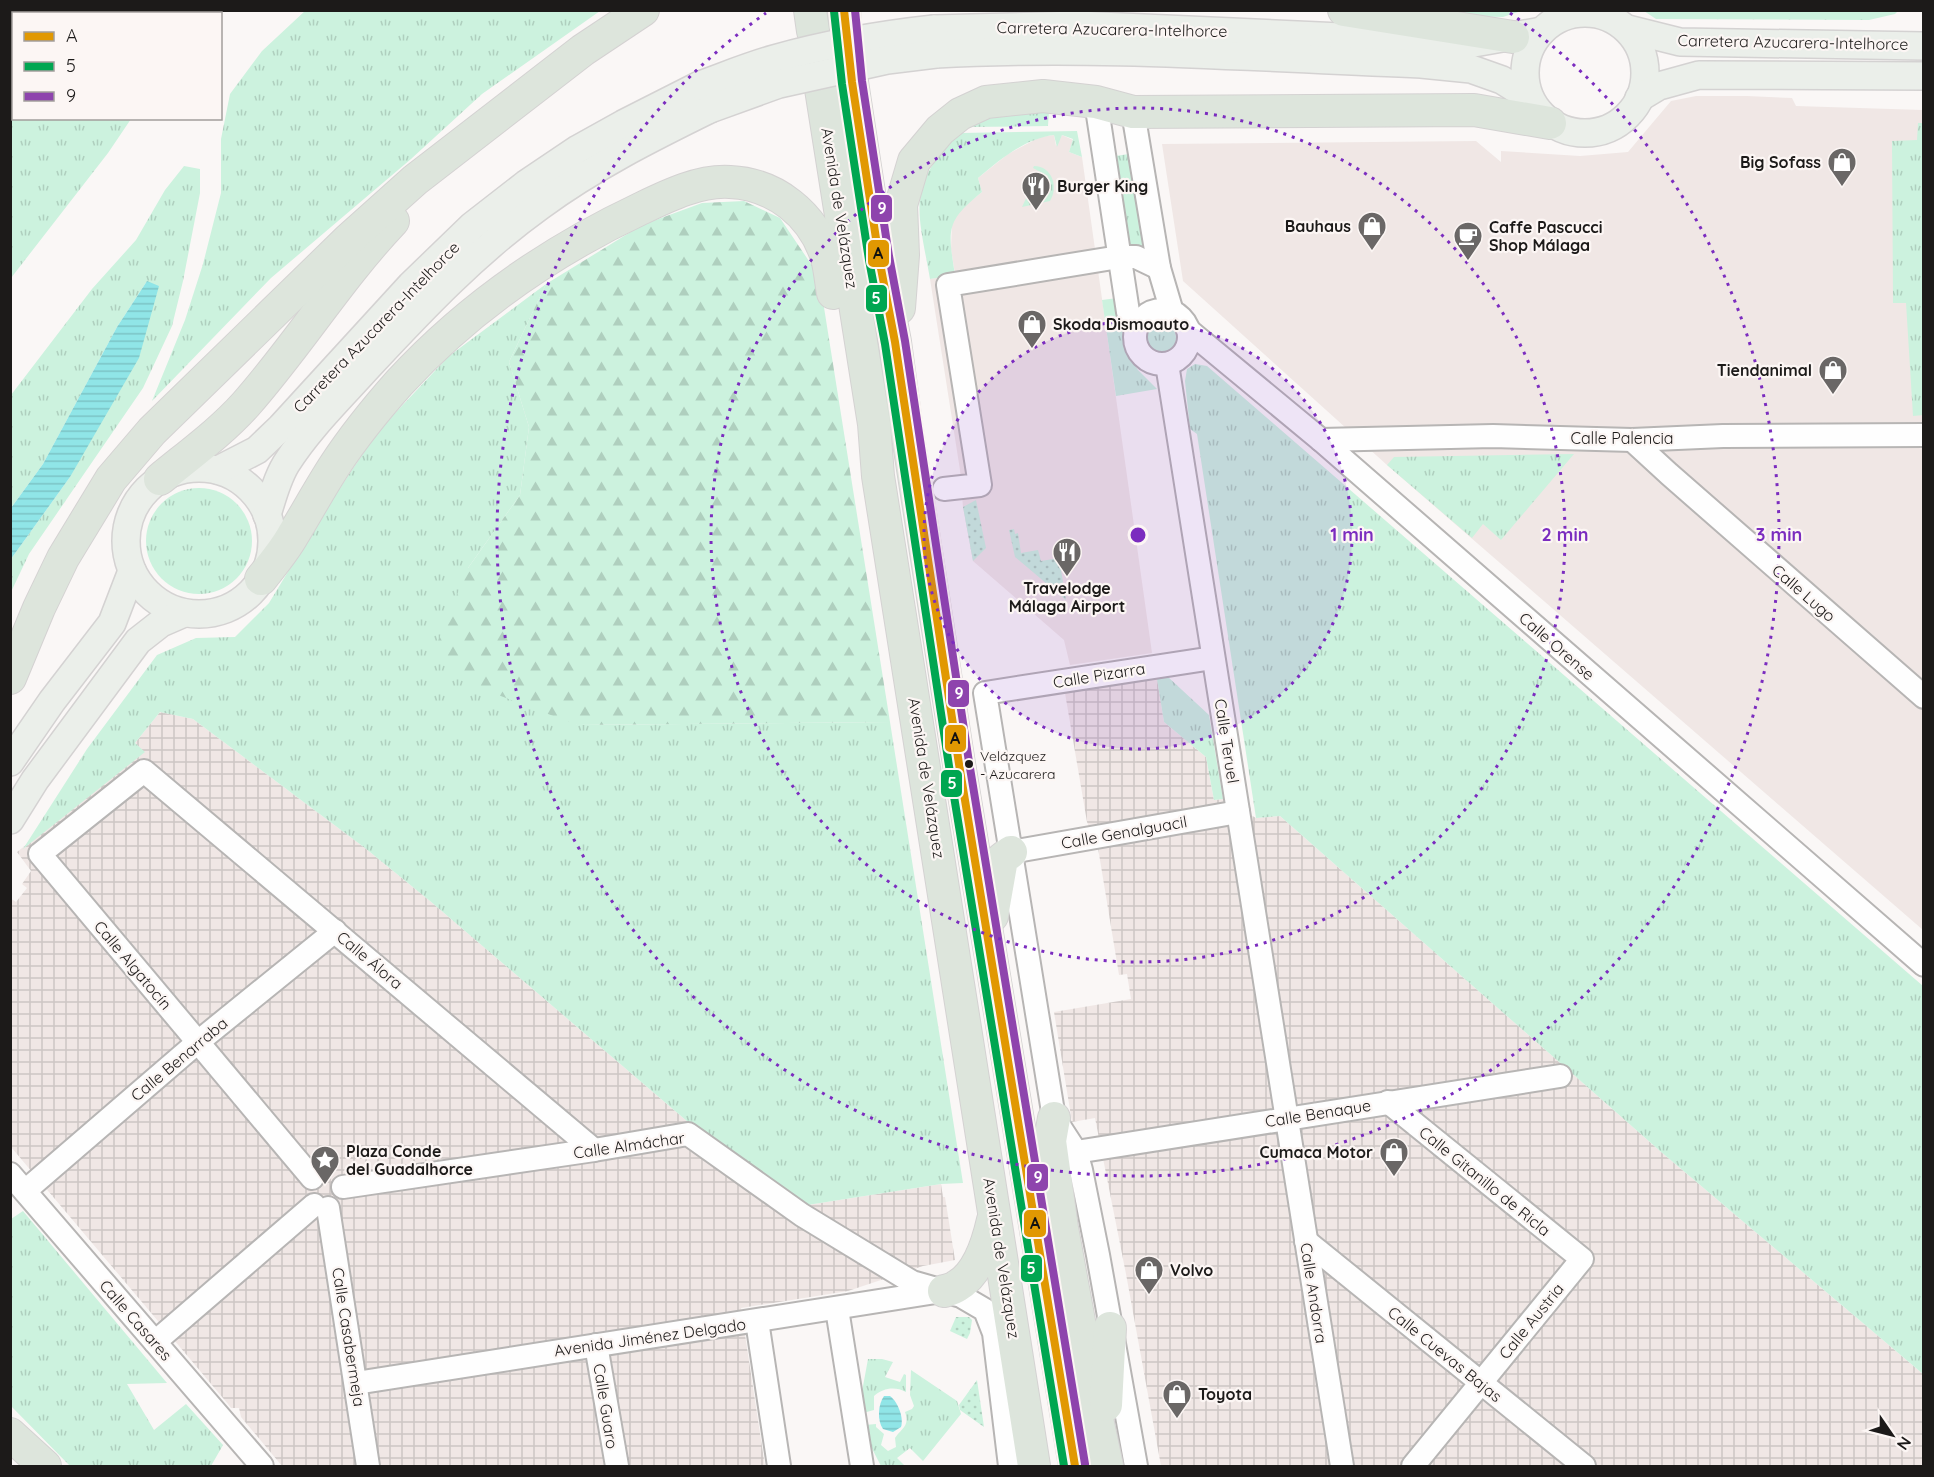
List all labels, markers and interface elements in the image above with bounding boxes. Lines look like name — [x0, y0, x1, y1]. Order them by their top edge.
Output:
legend — [12, 12, 222, 120]
street label: Carretera Azucarera-Intelhorce — [997, 17, 1227, 41]
text: A — [66, 24, 78, 47]
street label: Carretera Azucarera-Intelhorce — [1678, 30, 1908, 54]
text: 5 — [66, 54, 76, 77]
text: 9 — [66, 84, 76, 107]
street label: Avenida de Velázquez — [817, 126, 863, 290]
shop icon: Big Sofass — [1826, 146, 1858, 188]
place label: Big Sofass — [1740, 152, 1821, 172]
restaurant icon: Burger King — [1020, 170, 1052, 212]
place label: Burger King — [1057, 176, 1148, 196]
line badge: 9 — [870, 194, 893, 223]
text: 9 — [877, 198, 887, 218]
shop icon: Bauhaus — [1356, 210, 1388, 252]
place label: Bauhaus — [1285, 216, 1351, 236]
place label: Caffe Pascucci Shop Málaga — [1489, 217, 1602, 255]
cafe icon: Caffe Pascucci Shop Málaga — [1452, 220, 1484, 262]
street label: Carretera Azucarera-Intelhorce — [289, 237, 463, 417]
line badge: A — [867, 239, 890, 268]
text: A — [873, 243, 884, 263]
line badge: 5 — [865, 284, 888, 313]
text: 5 — [871, 288, 881, 308]
shop icon: Skoda Dismoauto — [1016, 308, 1048, 350]
place label: Skoda Dismoauto — [1053, 314, 1189, 334]
shop icon: Tiendanimal — [1817, 354, 1849, 396]
place label: Tiendanimal — [1717, 360, 1812, 380]
street label: Calle Palencia — [1570, 428, 1674, 448]
text: 1 min — [1330, 523, 1374, 546]
text: 2 min — [1542, 523, 1588, 546]
text: 3 min — [1756, 523, 1802, 546]
centre of rings — [1128, 525, 1148, 545]
restaurant icon: Travelodge Málaga Airport — [1051, 536, 1083, 578]
street label: Calle Lugo — [1768, 560, 1840, 626]
place label: Travelodge Málaga Airport — [1009, 578, 1125, 616]
street label: Calle Orense — [1515, 608, 1599, 684]
street label: Calle Pizarra — [1052, 658, 1146, 692]
line badge: 9 — [947, 679, 970, 708]
text: 9 — [954, 683, 964, 703]
street label: Avenida de Velázquez — [904, 696, 950, 860]
street label: Calle Teruel — [1210, 697, 1244, 785]
line badge: A — [944, 724, 967, 753]
text: A — [950, 728, 961, 748]
place label: Velázquez - Azucarera — [980, 747, 1055, 783]
marker: Velázquez - Azucarera — [963, 758, 975, 770]
line badge: 5 — [940, 769, 963, 798]
text: 5 — [947, 773, 957, 793]
street label: Calle Genalguacil — [1060, 811, 1188, 853]
street label: Calle Algatocín — [90, 916, 176, 1014]
street label: Calle Álora — [333, 927, 407, 993]
street label: Calle Benarraba — [126, 1013, 232, 1105]
street label: Calle Benaque — [1264, 1095, 1372, 1131]
street label: Calle Gitanillo de Ricla — [1415, 1122, 1555, 1240]
street label: Calle Almáchar — [572, 1127, 686, 1163]
shop icon: Cumaca Motor — [1378, 1136, 1410, 1178]
place label: Plaza Conde del Guadalhorce — [346, 1141, 473, 1179]
place label: Cumaca Motor — [1259, 1142, 1373, 1162]
place icon: Plaza Conde del Guadalhorce — [309, 1144, 341, 1186]
line badge: 9 — [1026, 1163, 1049, 1192]
text: 9 — [1033, 1167, 1043, 1187]
street label: Avenida de Velázquez — [979, 1176, 1025, 1340]
line badge: A — [1023, 1209, 1047, 1238]
text: A — [1030, 1213, 1041, 1233]
street label: Calle Andorra — [1296, 1241, 1332, 1345]
line badge: 5 — [1020, 1254, 1043, 1283]
shop icon: Volvo — [1133, 1254, 1165, 1296]
text: 5 — [1026, 1258, 1036, 1278]
place label: Volvo — [1170, 1260, 1213, 1280]
street label: Calle Casabermeja — [328, 1266, 370, 1408]
street label: Calle Casares — [95, 1275, 177, 1365]
street label: Calle Austria — [1494, 1279, 1568, 1363]
street label: Calle Cuevas Bajas — [1384, 1302, 1506, 1406]
street label: Avenida Jiménez Delgado — [553, 1314, 747, 1360]
street label: Calle Guaro — [589, 1362, 623, 1450]
shop icon: Toyota — [1161, 1378, 1193, 1420]
place label: Toyota — [1198, 1384, 1252, 1404]
north arrow — [1862, 1405, 1922, 1465]
text: N — [1893, 1433, 1916, 1454]

